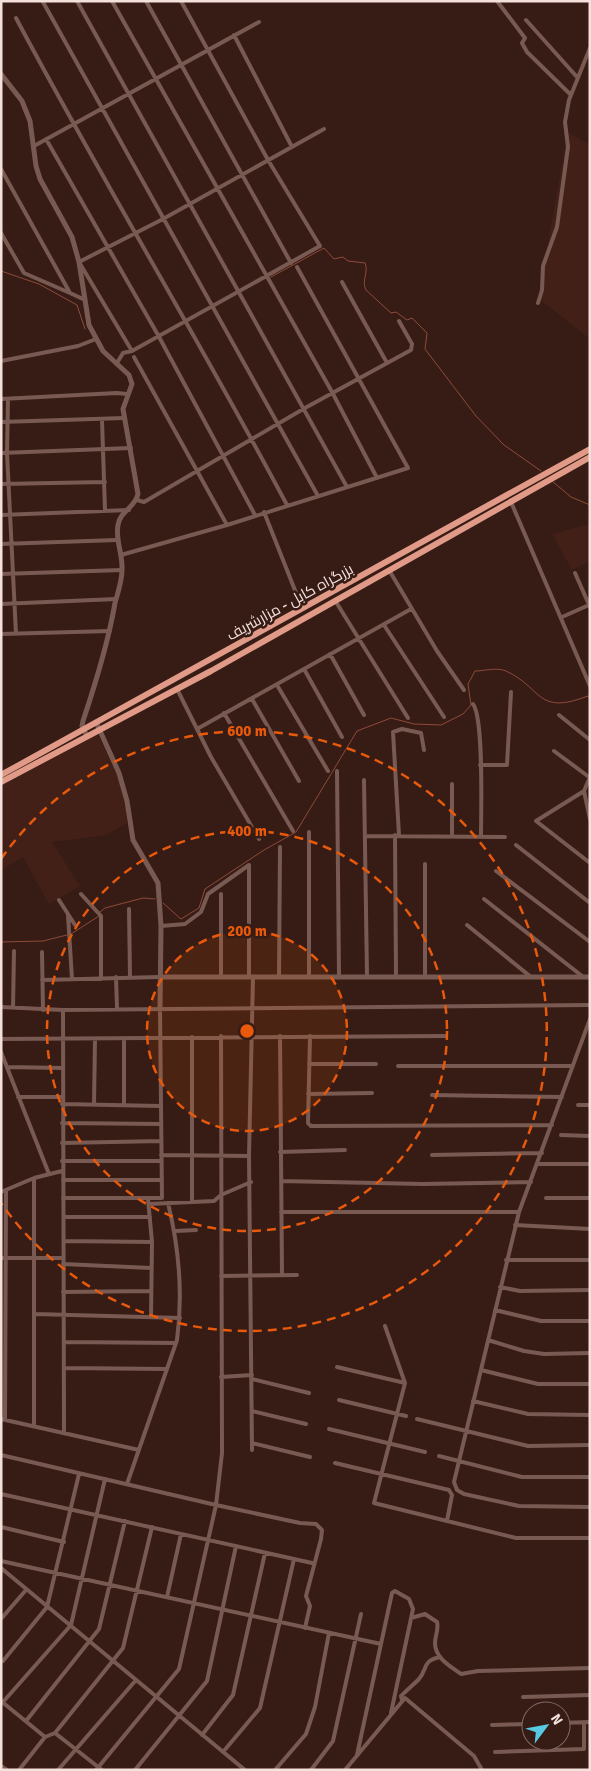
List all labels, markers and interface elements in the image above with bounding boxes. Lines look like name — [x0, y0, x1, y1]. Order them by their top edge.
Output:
street label: بزرگراه کابل - مزارشریف — [224, 560, 357, 645]
text: 600 m — [227, 722, 267, 740]
text: 400 m — [227, 822, 267, 840]
text: 200 m — [227, 922, 267, 940]
centre of rings — [238, 1022, 256, 1040]
north arrow — [521, 1701, 571, 1751]
text: N — [547, 1711, 566, 1728]

